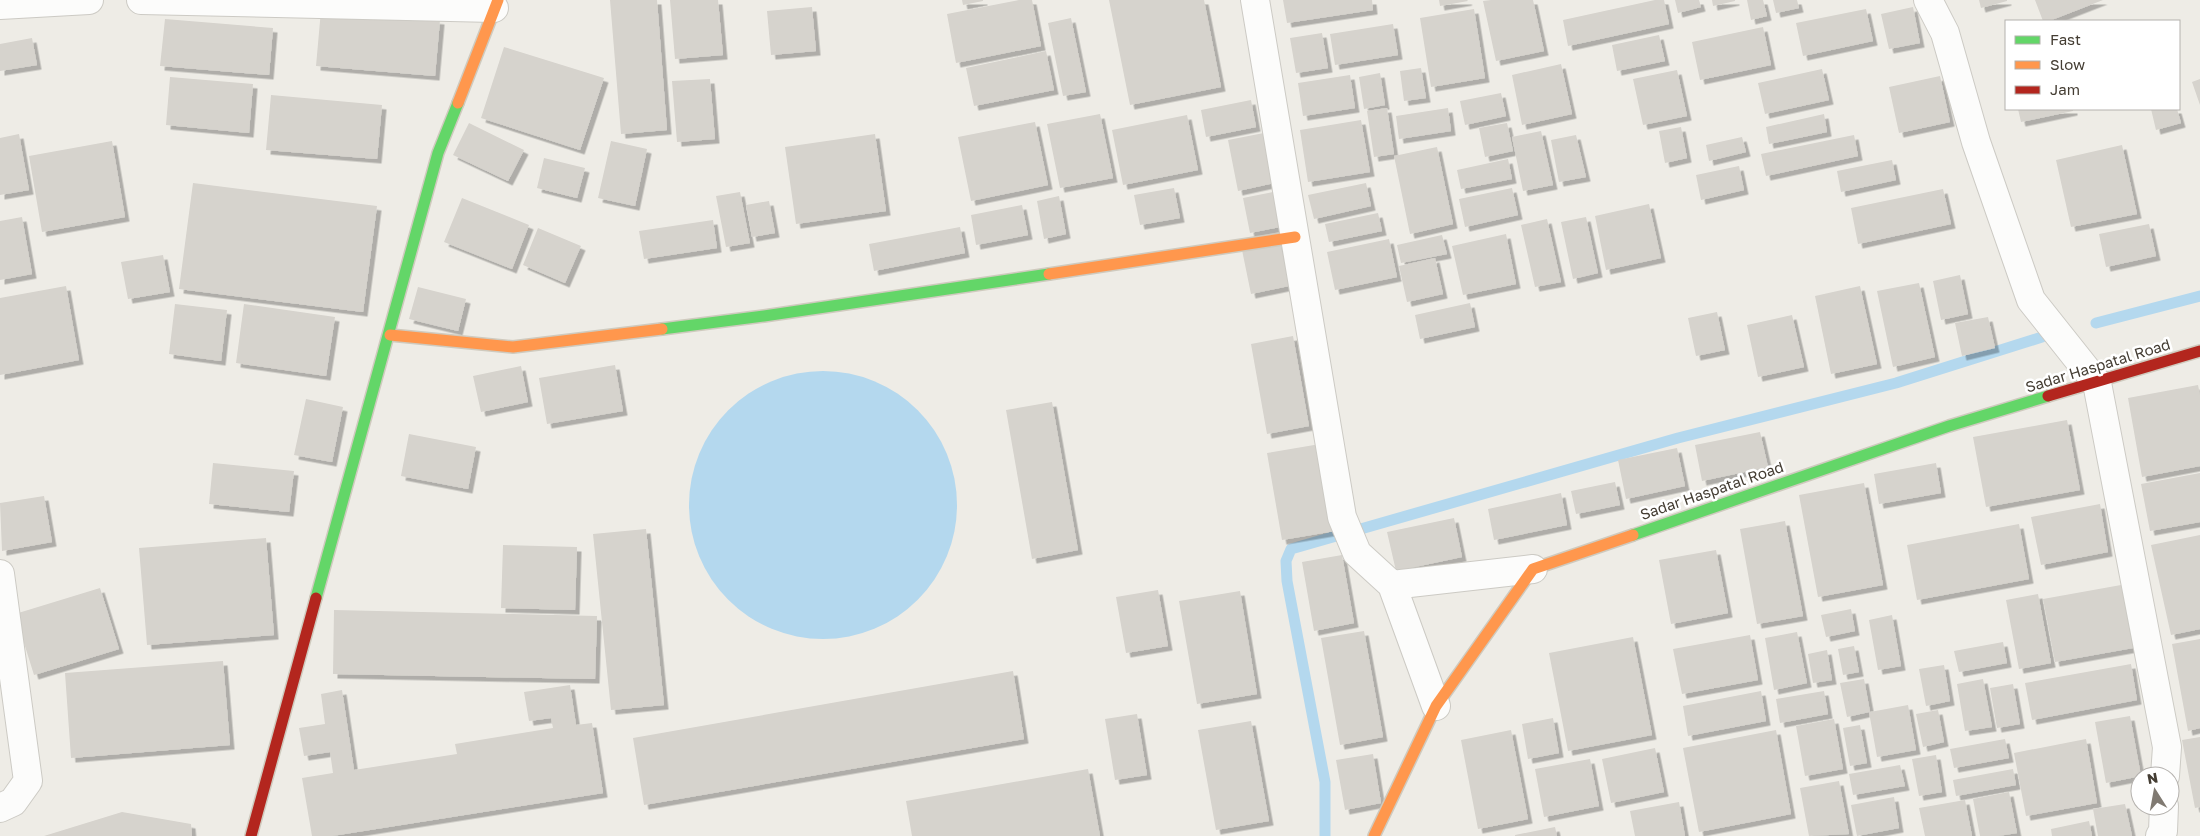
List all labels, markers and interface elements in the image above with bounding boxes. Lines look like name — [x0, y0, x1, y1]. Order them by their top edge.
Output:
legend — [2005, 20, 2180, 110]
text: Fast — [2050, 30, 2081, 48]
text: Slow — [2050, 55, 2085, 73]
text: Jam — [2050, 80, 2080, 98]
street label: Sadar Haspatal Road — [2023, 334, 2172, 396]
street label: Sadar Haspatal Road — [1638, 457, 1786, 523]
north arrow — [2130, 766, 2180, 816]
text: N — [2146, 768, 2159, 787]

